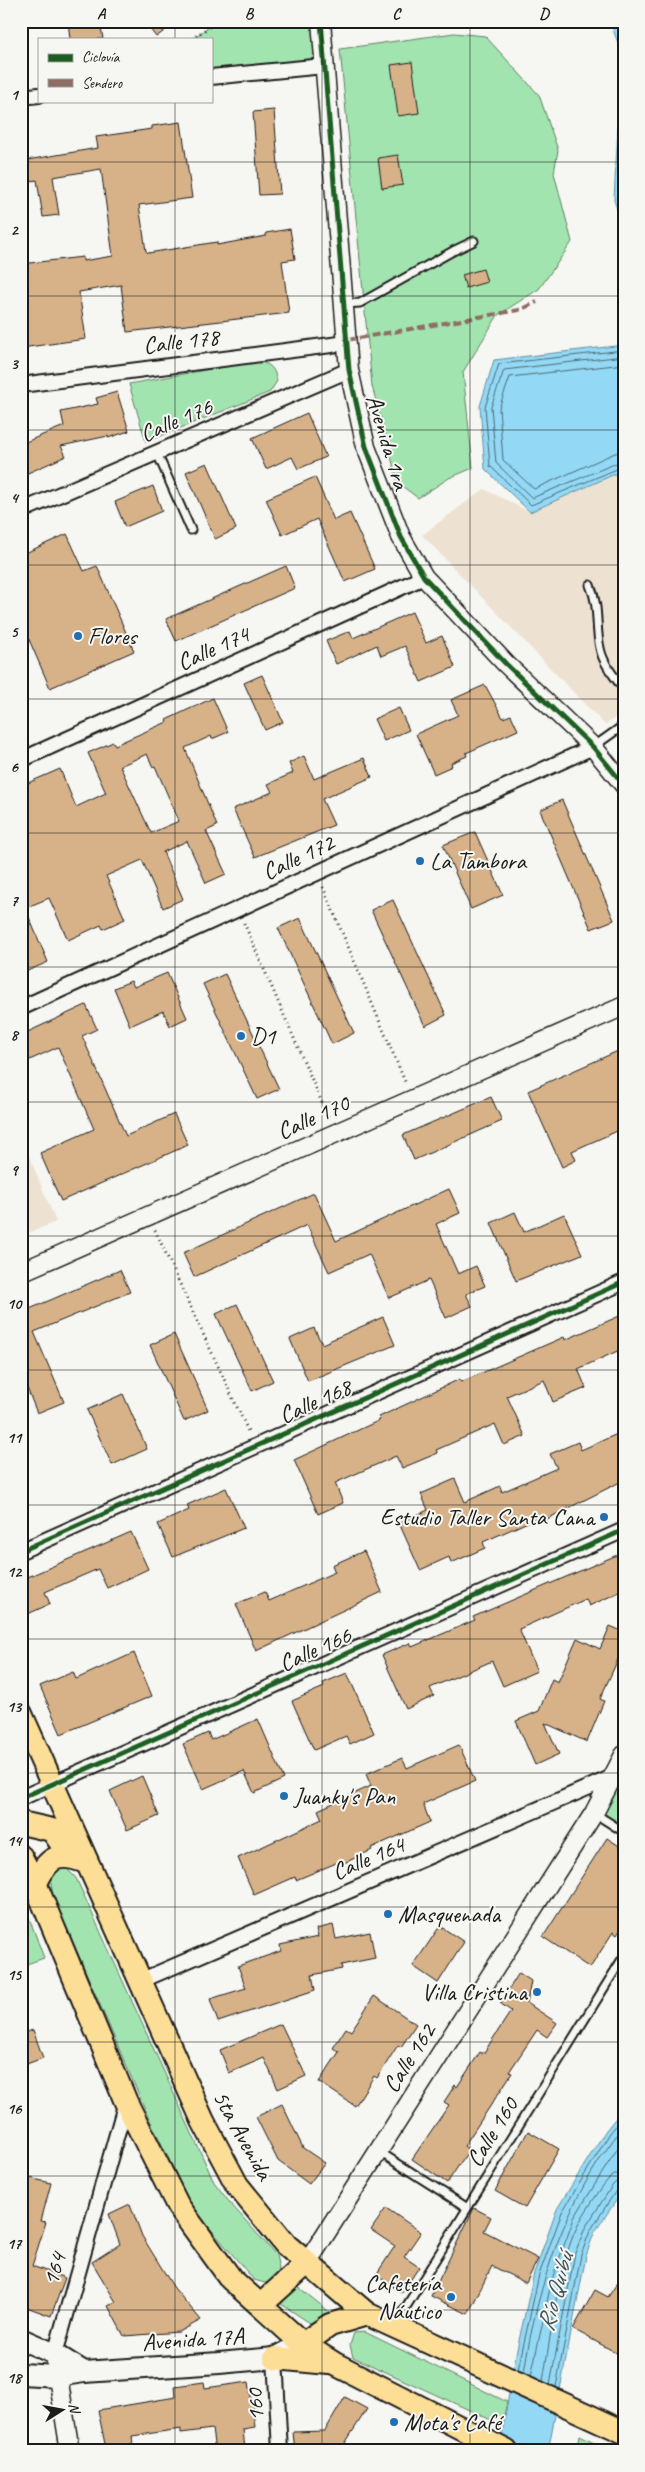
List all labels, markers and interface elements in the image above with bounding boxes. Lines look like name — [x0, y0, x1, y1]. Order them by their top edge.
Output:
text: A — [97, 4, 107, 24]
text: B — [245, 4, 255, 24]
text: C — [392, 4, 402, 24]
text: D — [539, 4, 550, 24]
legend — [38, 38, 212, 102]
text: Ciclovía — [82, 48, 121, 67]
text: Sendero — [82, 74, 123, 93]
text: 1 — [10, 85, 19, 105]
text: 2 — [10, 220, 19, 240]
street label: Calle 178 — [141, 321, 223, 361]
text: 3 — [10, 354, 19, 374]
street label: Calle 176 — [135, 391, 218, 449]
street label: Avenida 1ra — [359, 391, 417, 495]
text: 4 — [10, 488, 19, 508]
street label: Calle 174 — [172, 618, 256, 677]
place label: Flores — [88, 621, 138, 651]
text: 5 — [11, 622, 20, 642]
marker: Flores — [72, 630, 84, 642]
text: 6 — [10, 757, 19, 777]
street label: Calle 172 — [257, 826, 341, 887]
place label: La Tambora — [430, 846, 527, 876]
marker: La Tambora — [414, 855, 426, 867]
text: 7 — [10, 891, 19, 911]
place label: D1 — [251, 1021, 277, 1051]
text: 8 — [10, 1025, 19, 1045]
marker: D1 — [235, 1030, 247, 1042]
street label: Calle 170 — [272, 1087, 356, 1146]
text: 9 — [10, 1160, 19, 1180]
text: 10 — [7, 1294, 23, 1314]
street label: Calle 168 — [274, 1371, 358, 1430]
text: 11 — [7, 1428, 23, 1448]
place label: Estudio Taller Santa Cana — [380, 1502, 596, 1532]
marker: Estudio Taller Santa Cana — [598, 1511, 610, 1523]
text: 12 — [7, 1562, 23, 1582]
street label: Calle 166 — [274, 1619, 357, 1678]
text: 13 — [7, 1697, 23, 1717]
place label: Juanky's Pan — [293, 1781, 396, 1811]
marker: Juanky's Pan — [278, 1790, 290, 1802]
street label: Calle 164 — [327, 1828, 411, 1887]
text: 14 — [7, 1831, 23, 1851]
place label: Masquenada — [398, 1899, 501, 1929]
marker: Masquenada — [382, 1908, 394, 1920]
text: 15 — [7, 1965, 23, 1985]
place label: Villa Cristina — [421, 1977, 528, 2007]
marker: Villa Cristina — [531, 1986, 543, 1998]
street label: Calle 162 — [376, 2016, 443, 2098]
street label: 5ta Avenida — [206, 2085, 281, 2186]
street label: Calle 160 — [459, 2090, 526, 2172]
text: 16 — [7, 2099, 23, 2119]
text: 17 — [7, 2234, 23, 2254]
water label: Río Quibú — [529, 2244, 582, 2335]
street label: 164 — [35, 2247, 73, 2289]
place label: Cafetería Náutico — [365, 2268, 443, 2326]
marker: Cafetería Náutico — [445, 2291, 457, 2303]
street label: Avenida 17A — [141, 2320, 246, 2358]
text: 18 — [7, 2368, 23, 2388]
north arrow — [38, 2384, 88, 2434]
street label: 160 — [239, 2386, 271, 2422]
text: N — [65, 2402, 84, 2416]
place label: Mota's Café — [404, 2407, 505, 2437]
marker: Mota's Café — [388, 2416, 400, 2428]

